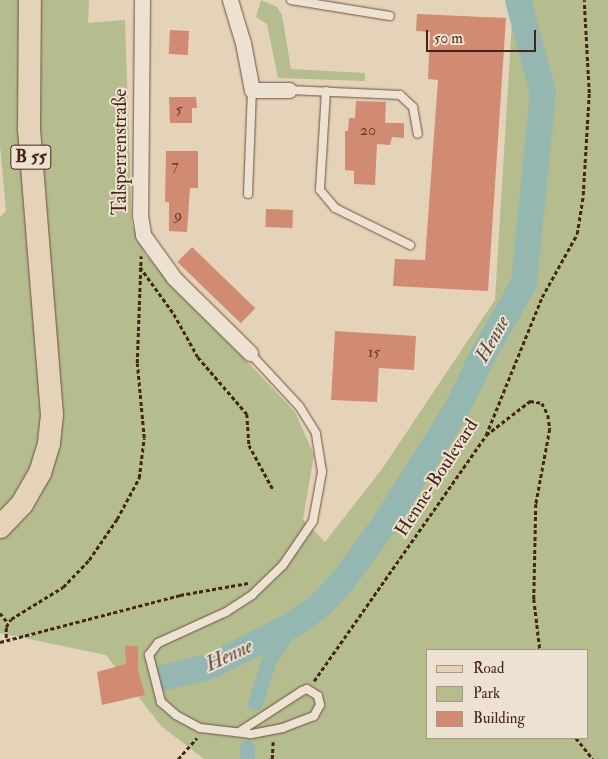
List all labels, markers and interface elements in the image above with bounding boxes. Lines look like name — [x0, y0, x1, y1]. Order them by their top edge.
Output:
scale bar — [428, 20, 538, 52]
text: 50 m — [434, 29, 463, 48]
street label: Talsperrenstraße — [110, 89, 132, 215]
house number: 5 — [175, 99, 183, 119]
house number: 20 — [360, 120, 376, 140]
road number: B 55 — [10, 142, 52, 172]
house number: 7 — [171, 155, 179, 175]
house number: 9 — [174, 205, 182, 225]
water label: Henne — [470, 312, 514, 366]
house number: 15 — [368, 342, 380, 362]
street label: Henne-Boulevard — [391, 415, 483, 541]
water label: Henne — [202, 634, 256, 676]
legend — [426, 649, 588, 739]
text: Road — [473, 659, 504, 678]
text: Park — [473, 684, 500, 703]
text: Building — [473, 709, 525, 728]

